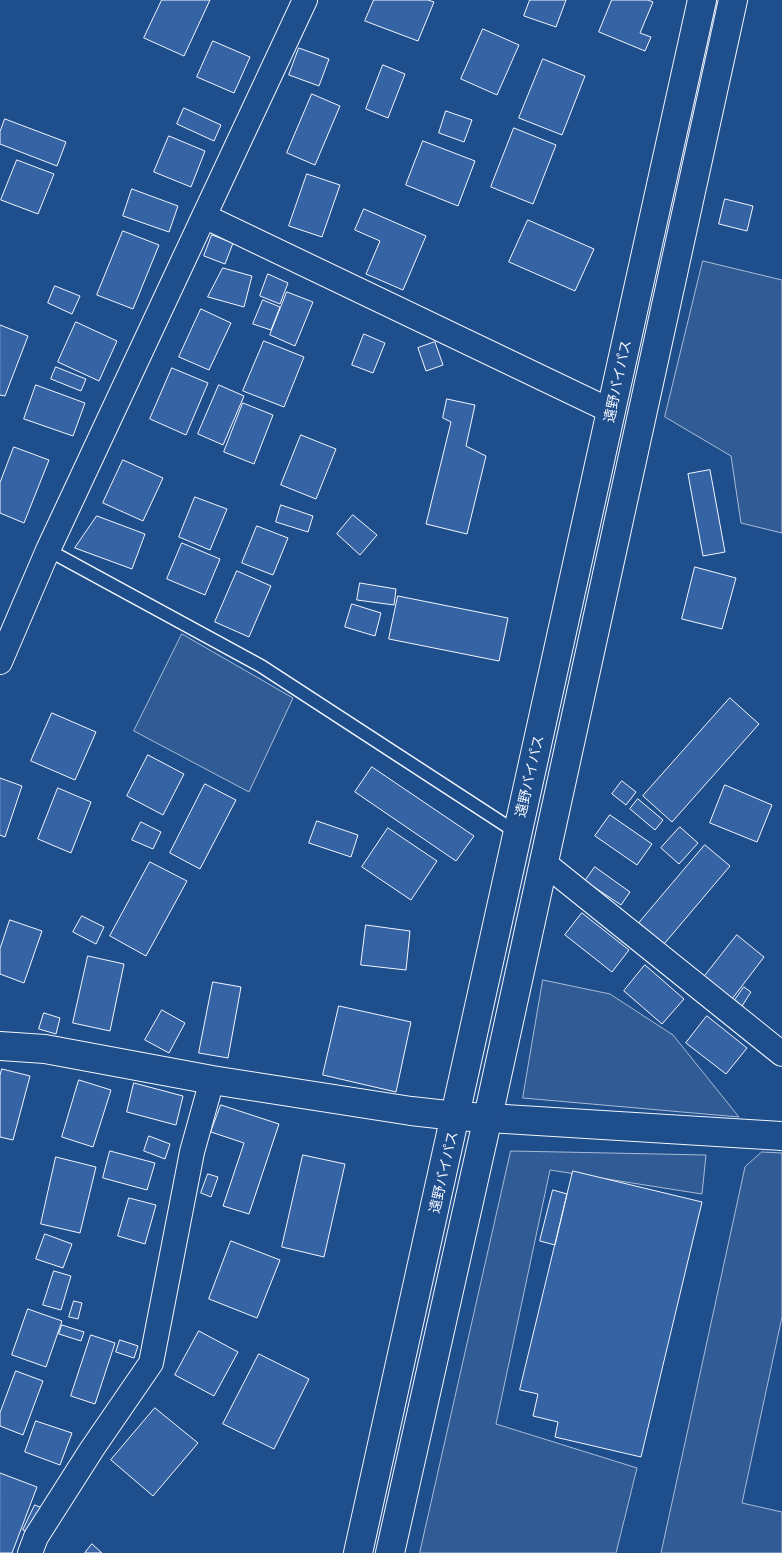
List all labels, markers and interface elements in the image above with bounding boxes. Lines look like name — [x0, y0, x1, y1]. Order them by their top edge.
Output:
street label: 遠野バイパス — [600, 338, 634, 424]
street label: 遠野バイパス — [511, 733, 547, 819]
street label: 遠野バイパス — [425, 1129, 461, 1215]

